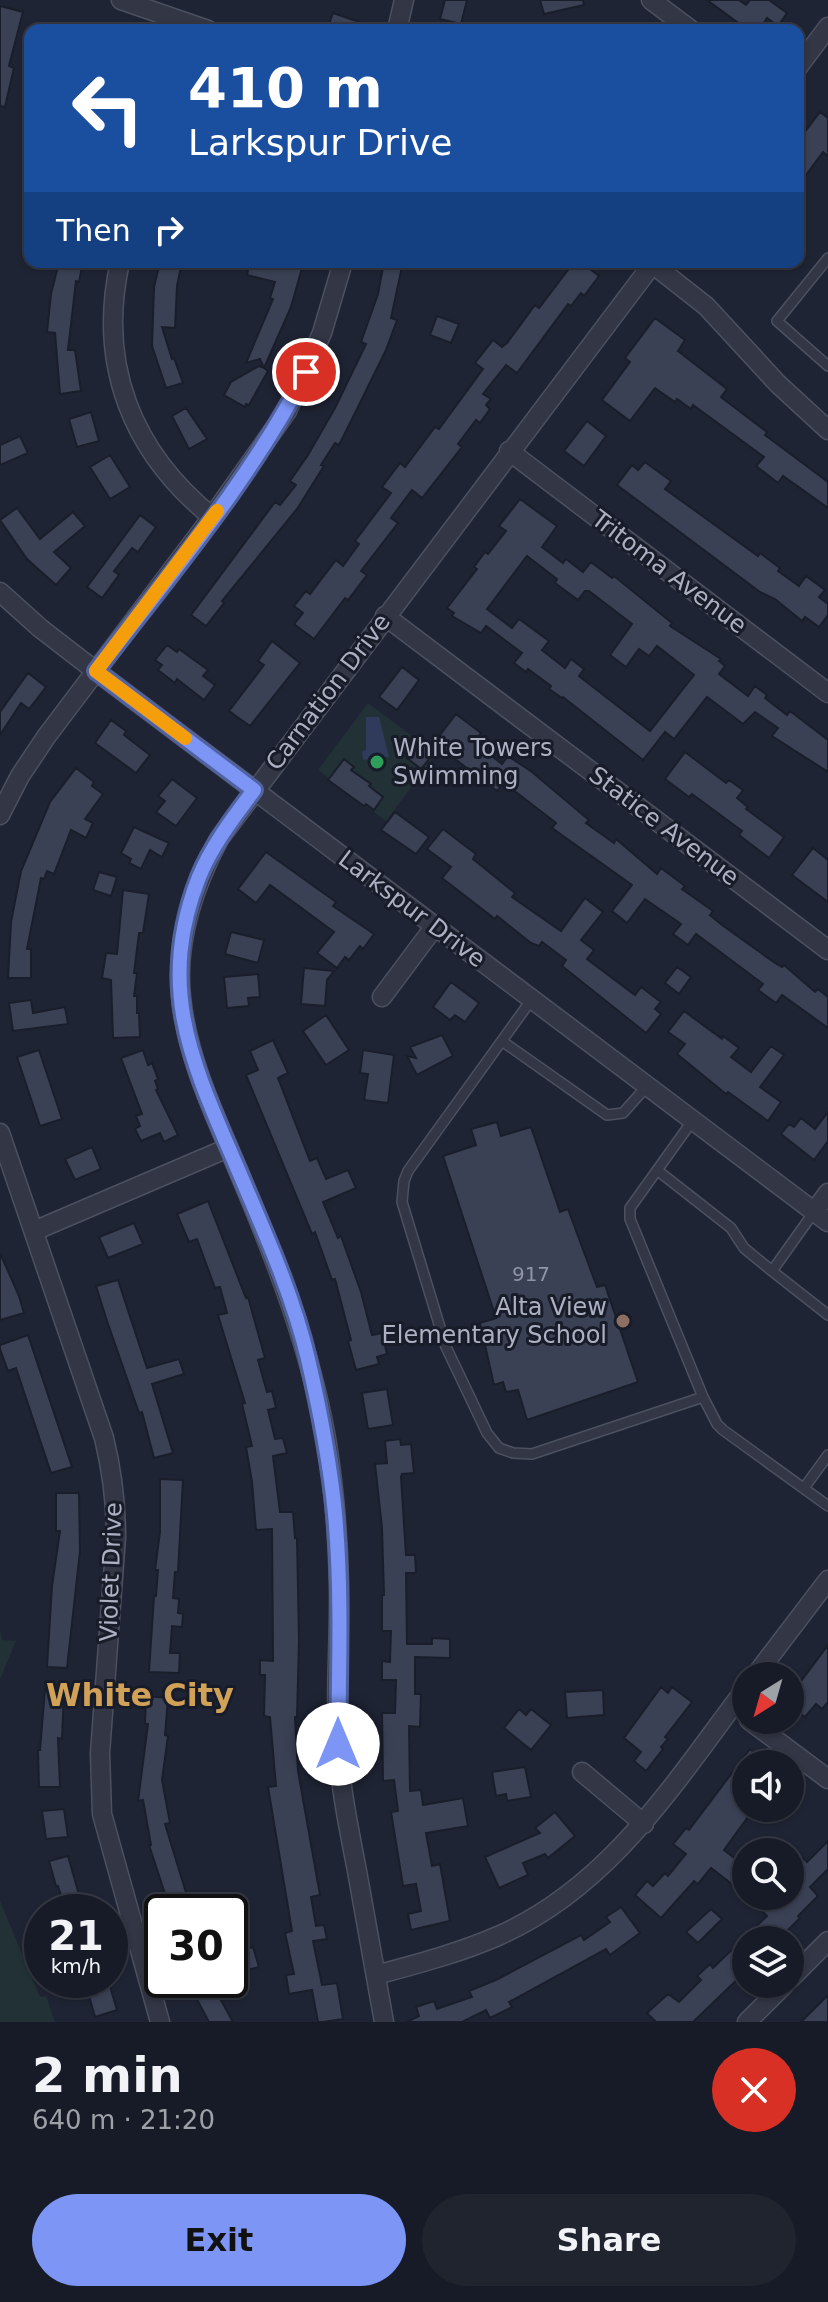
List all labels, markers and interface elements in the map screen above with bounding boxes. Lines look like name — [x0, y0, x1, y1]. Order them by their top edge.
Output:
text: 410 m — [188, 55, 383, 120]
icon: left — [56, 56, 160, 160]
text: Larkspur Drive — [188, 122, 452, 163]
icon: right — [147, 208, 191, 252]
text: Then — [56, 213, 131, 248]
pin — [272, 338, 340, 406]
icon: arrive — [284, 350, 328, 394]
street label: Tritoma Avenue — [585, 504, 752, 639]
street label: Carnation Drive — [260, 608, 396, 776]
place label: White Towers Swimming — [393, 734, 552, 790]
marker: White Towers Swimming — [368, 753, 386, 771]
street label: Statice Avenue — [584, 761, 744, 891]
street label: Larkspur Drive — [333, 845, 491, 973]
house number: 917 — [512, 1262, 550, 1286]
place label: Alta View Elementary School — [382, 1293, 607, 1349]
marker: Alta View Elementary School — [614, 1312, 632, 1330]
street label: Violet Drive — [95, 1502, 127, 1642]
north arrow — [732, 1662, 804, 1734]
map controls — [732, 1662, 804, 1998]
district label: White City — [46, 1676, 234, 1714]
position arrow — [296, 1702, 380, 1786]
button: sound — [732, 1750, 804, 1822]
button: search — [732, 1838, 804, 1910]
speed limit sign: 30 — [144, 1894, 248, 1998]
text: 21 — [48, 1913, 104, 1959]
button: layers — [732, 1926, 804, 1998]
text: km/h — [51, 1954, 101, 1978]
text: 2 min — [32, 2047, 183, 2103]
button: close — [712, 2048, 796, 2132]
text: 640 m · 21:20 — [32, 2105, 215, 2135]
button: Exit — [32, 2194, 406, 2286]
button: Share — [422, 2194, 796, 2286]

